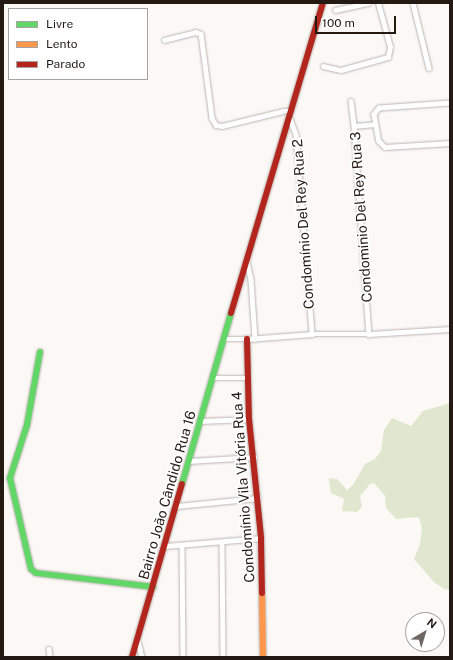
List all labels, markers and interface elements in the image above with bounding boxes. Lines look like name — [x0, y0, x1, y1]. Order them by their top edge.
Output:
legend — [8, 8, 148, 80]
scale bar — [317, 8, 398, 34]
text: 100 m — [322, 16, 355, 30]
text: Livre — [46, 17, 73, 31]
text: Lento — [46, 37, 77, 51]
text: Parado — [46, 57, 85, 71]
street label: Condomínio Del Rey Rua 3 — [347, 131, 375, 303]
street label: Condomínio Del Rey Rua 2 — [289, 138, 317, 310]
street label: Condomínio Vila Vitória Rua 4 — [228, 391, 258, 583]
street label: Bairro João Cândido Rua 16 — [135, 409, 199, 581]
north arrow — [405, 612, 445, 652]
text: N — [425, 616, 439, 631]

